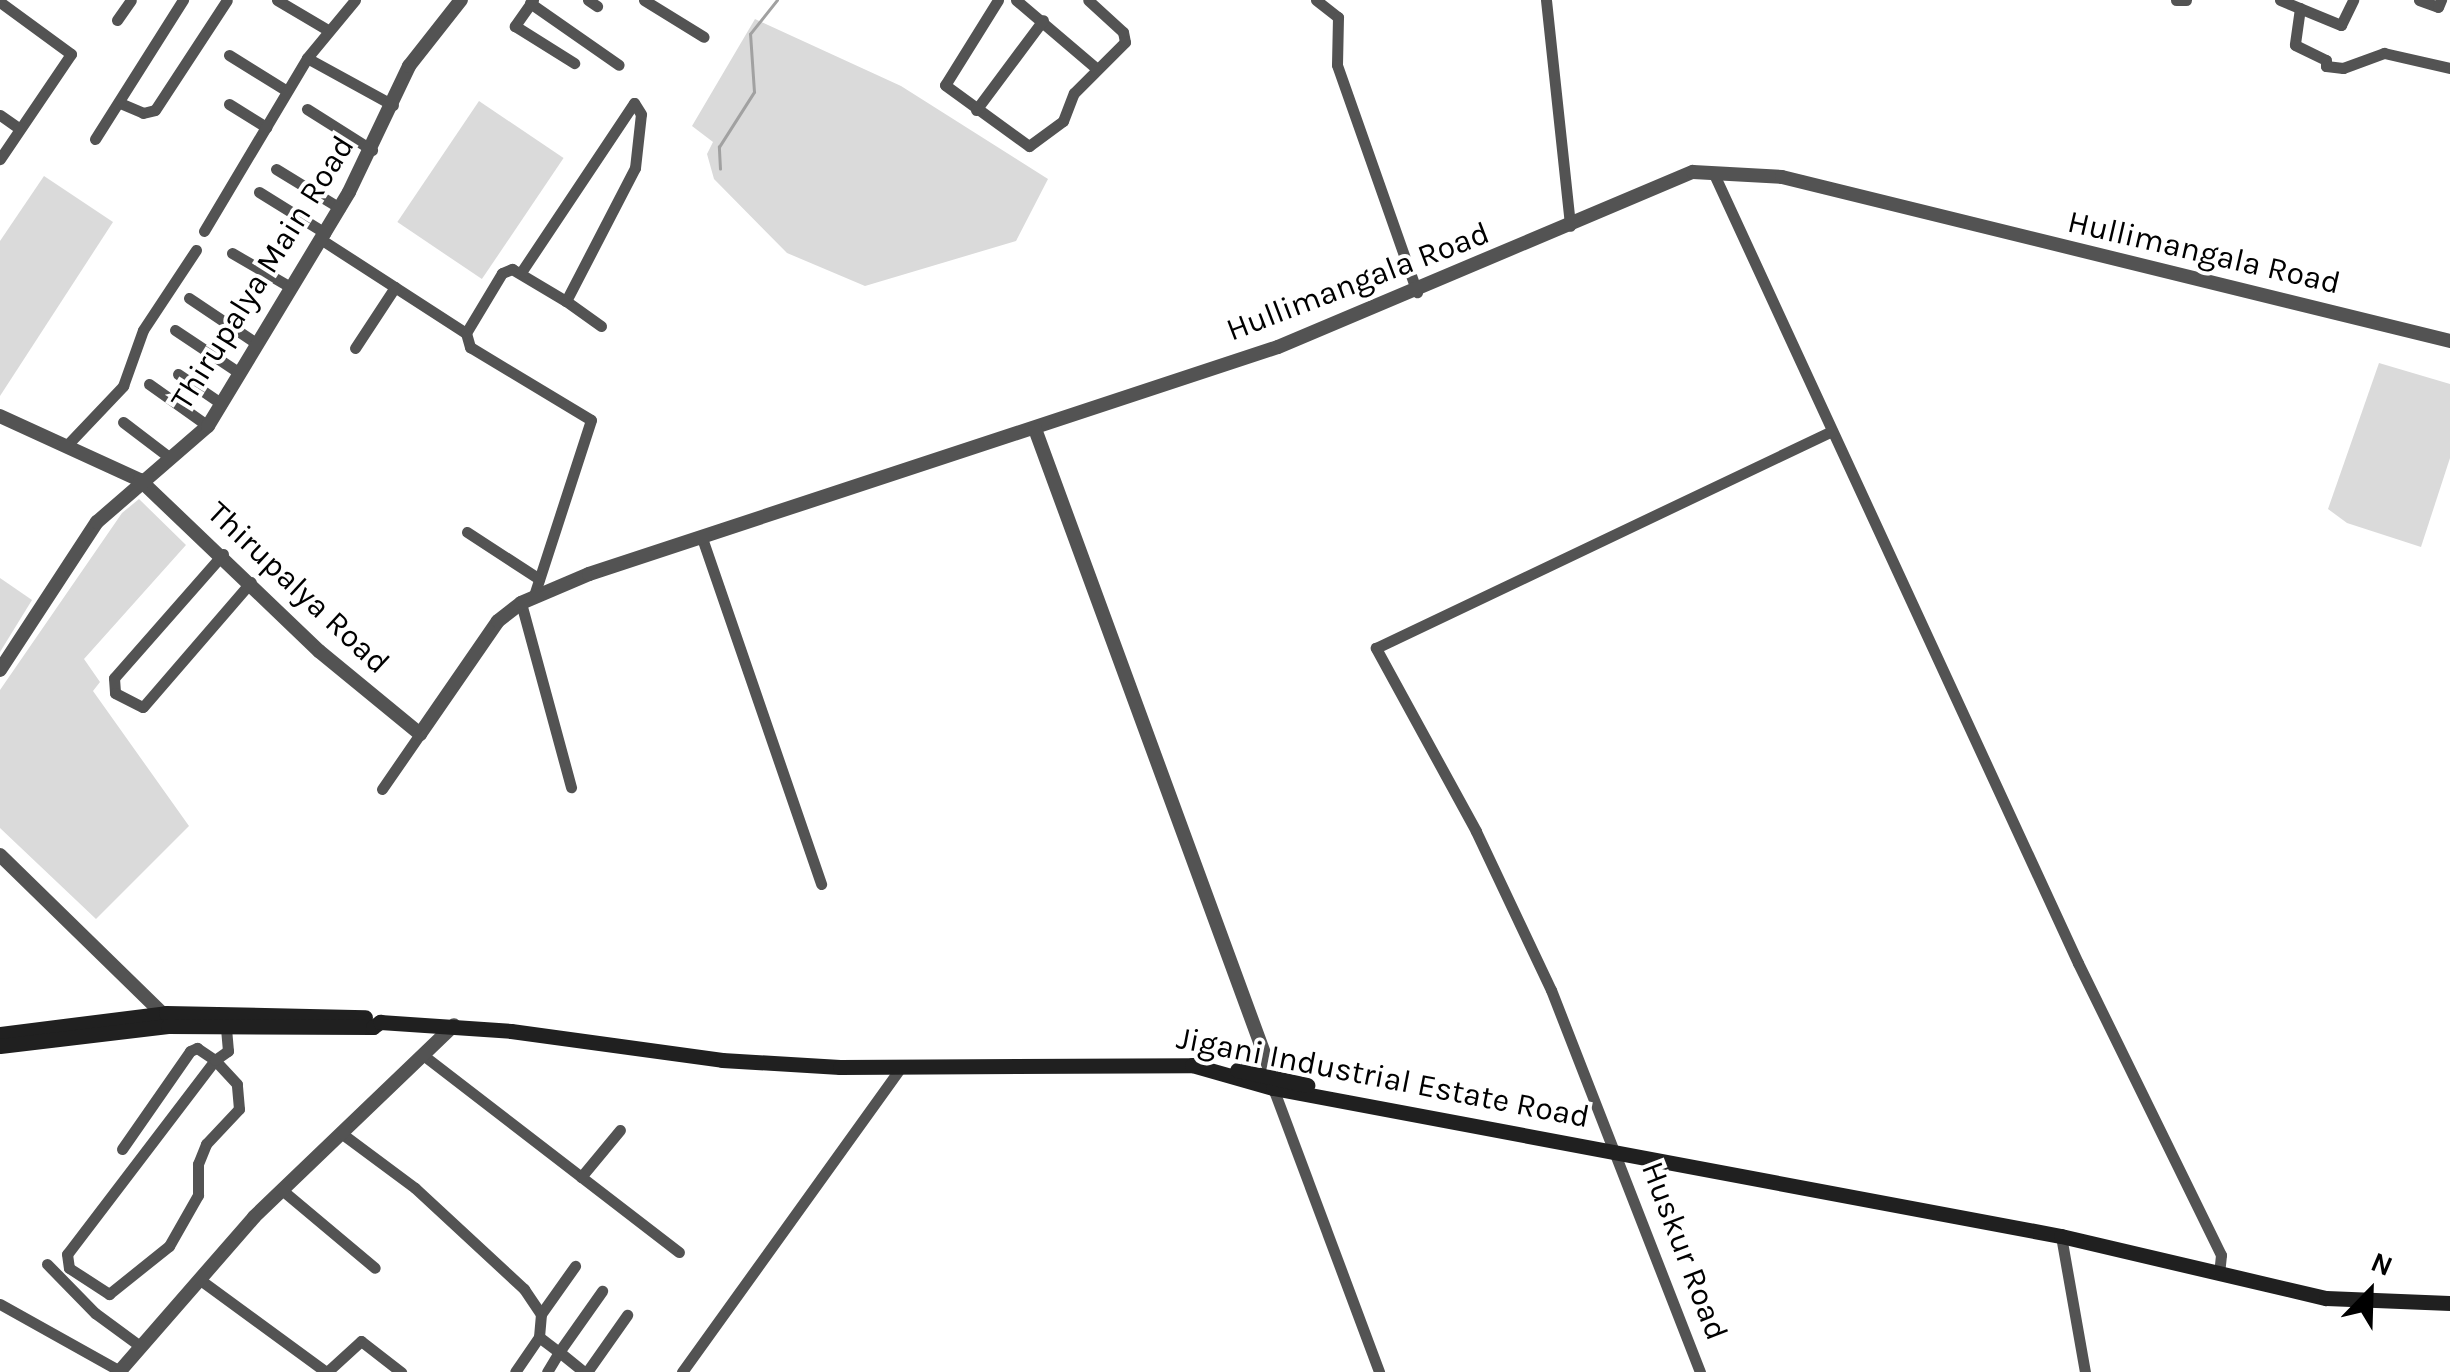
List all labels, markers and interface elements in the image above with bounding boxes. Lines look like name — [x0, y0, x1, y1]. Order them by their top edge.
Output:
street label: Thirupalya Main Road — [163, 129, 363, 417]
street label: Hullimangala Road — [2064, 203, 2344, 303]
street label: Hullimangala Road — [1221, 214, 1495, 350]
street label: Thirupalya Road — [199, 494, 397, 682]
street label: Jigani Industrial Estate Road — [1173, 1019, 1593, 1137]
street label: Huskur Road — [1632, 1156, 1736, 1346]
north arrow — [2320, 1242, 2420, 1342]
text: N — [2366, 1245, 2398, 1283]

